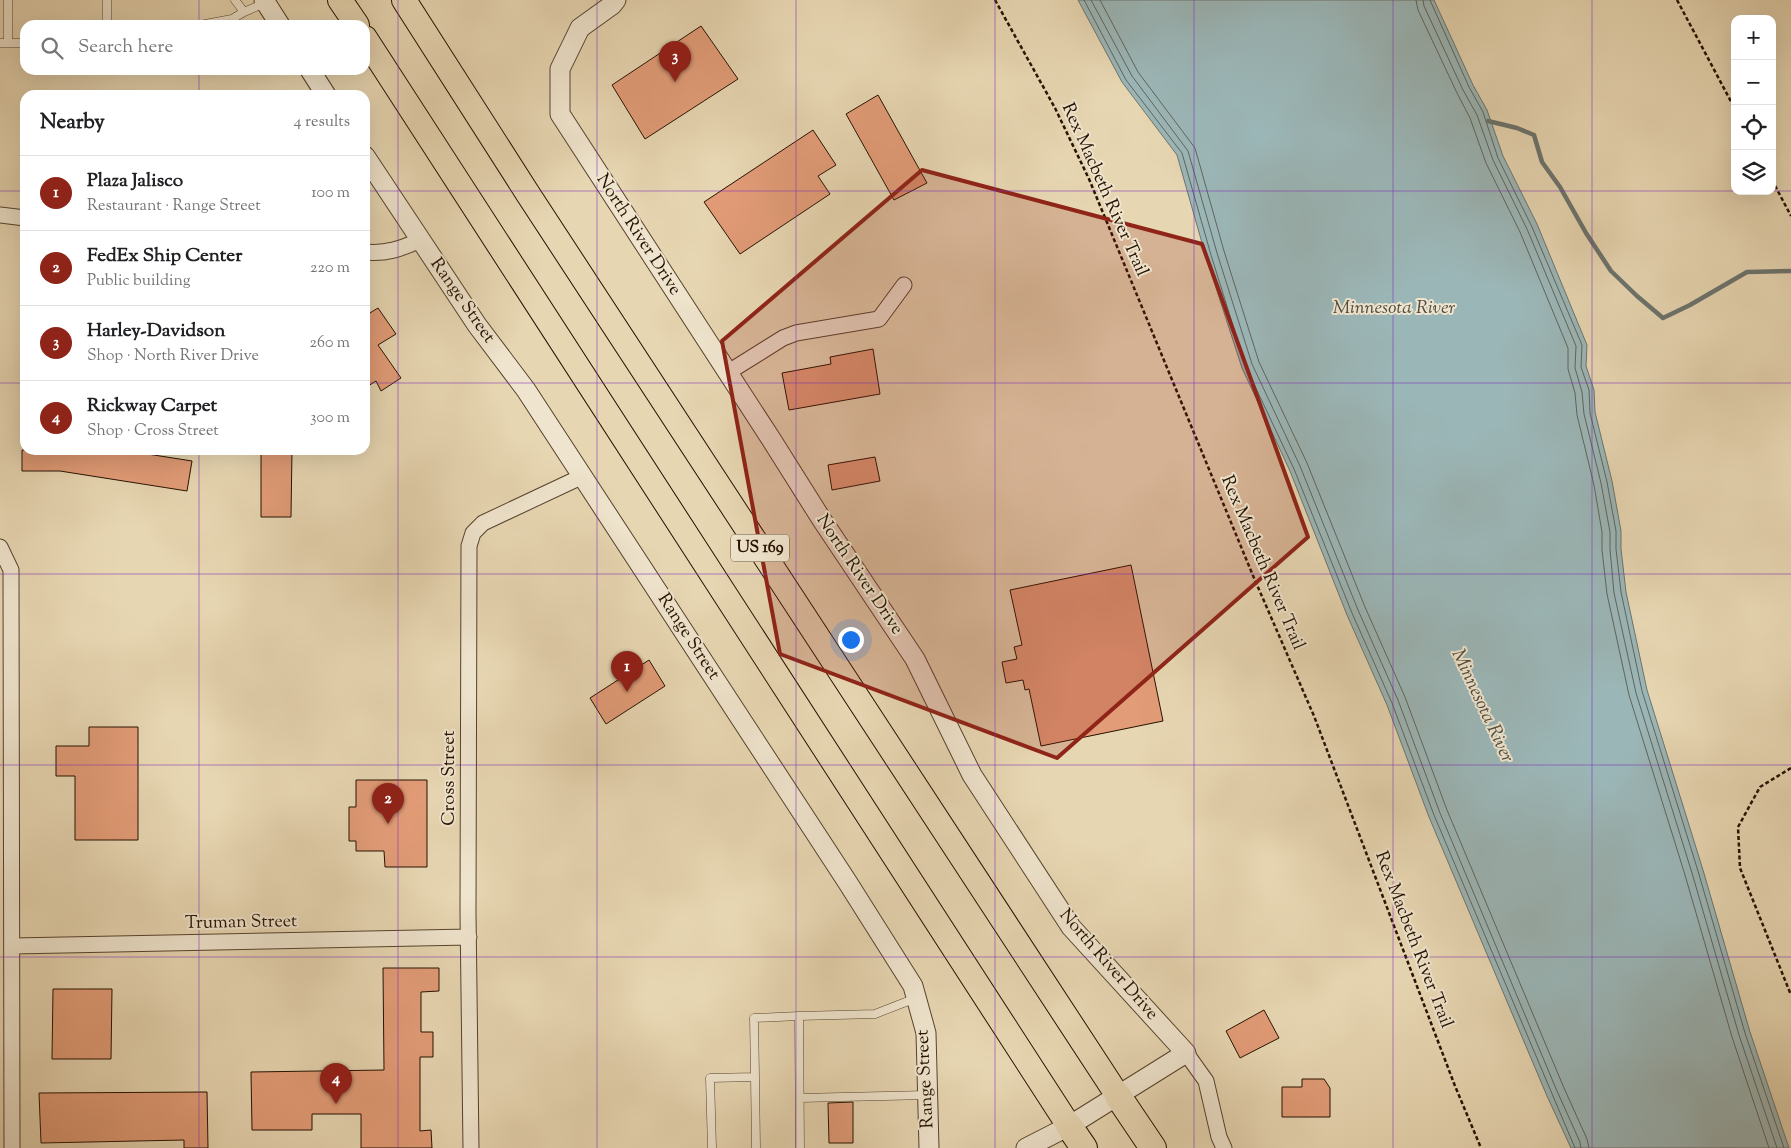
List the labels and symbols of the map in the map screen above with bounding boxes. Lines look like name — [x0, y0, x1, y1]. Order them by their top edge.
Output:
pin: 3 — [659, 41, 691, 82]
street label: Rex Macbeth River Trail — [1054, 99, 1154, 281]
street label: North River Drive — [589, 169, 687, 301]
street label: Range Street — [423, 253, 501, 349]
water label: Minnesota River — [1333, 295, 1456, 322]
street label: Rex Macbeth River Trail — [1213, 472, 1311, 654]
street label: North River Drive — [809, 510, 909, 640]
road number: US 169 — [731, 534, 789, 562]
street label: Range Street — [650, 588, 726, 686]
your location — [838, 627, 864, 653]
water label: Minnesota River — [1444, 645, 1520, 767]
pin: 1 — [611, 651, 643, 692]
street label: Cross Street — [437, 730, 463, 826]
pin: 2 — [372, 783, 404, 824]
street label: Rex Macbeth River Trail — [1367, 848, 1459, 1032]
street label: North River Drive — [1052, 903, 1164, 1027]
street label: Truman Street — [185, 909, 297, 937]
street label: Range Street — [910, 1029, 942, 1129]
pin: 4 — [320, 1063, 352, 1104]

